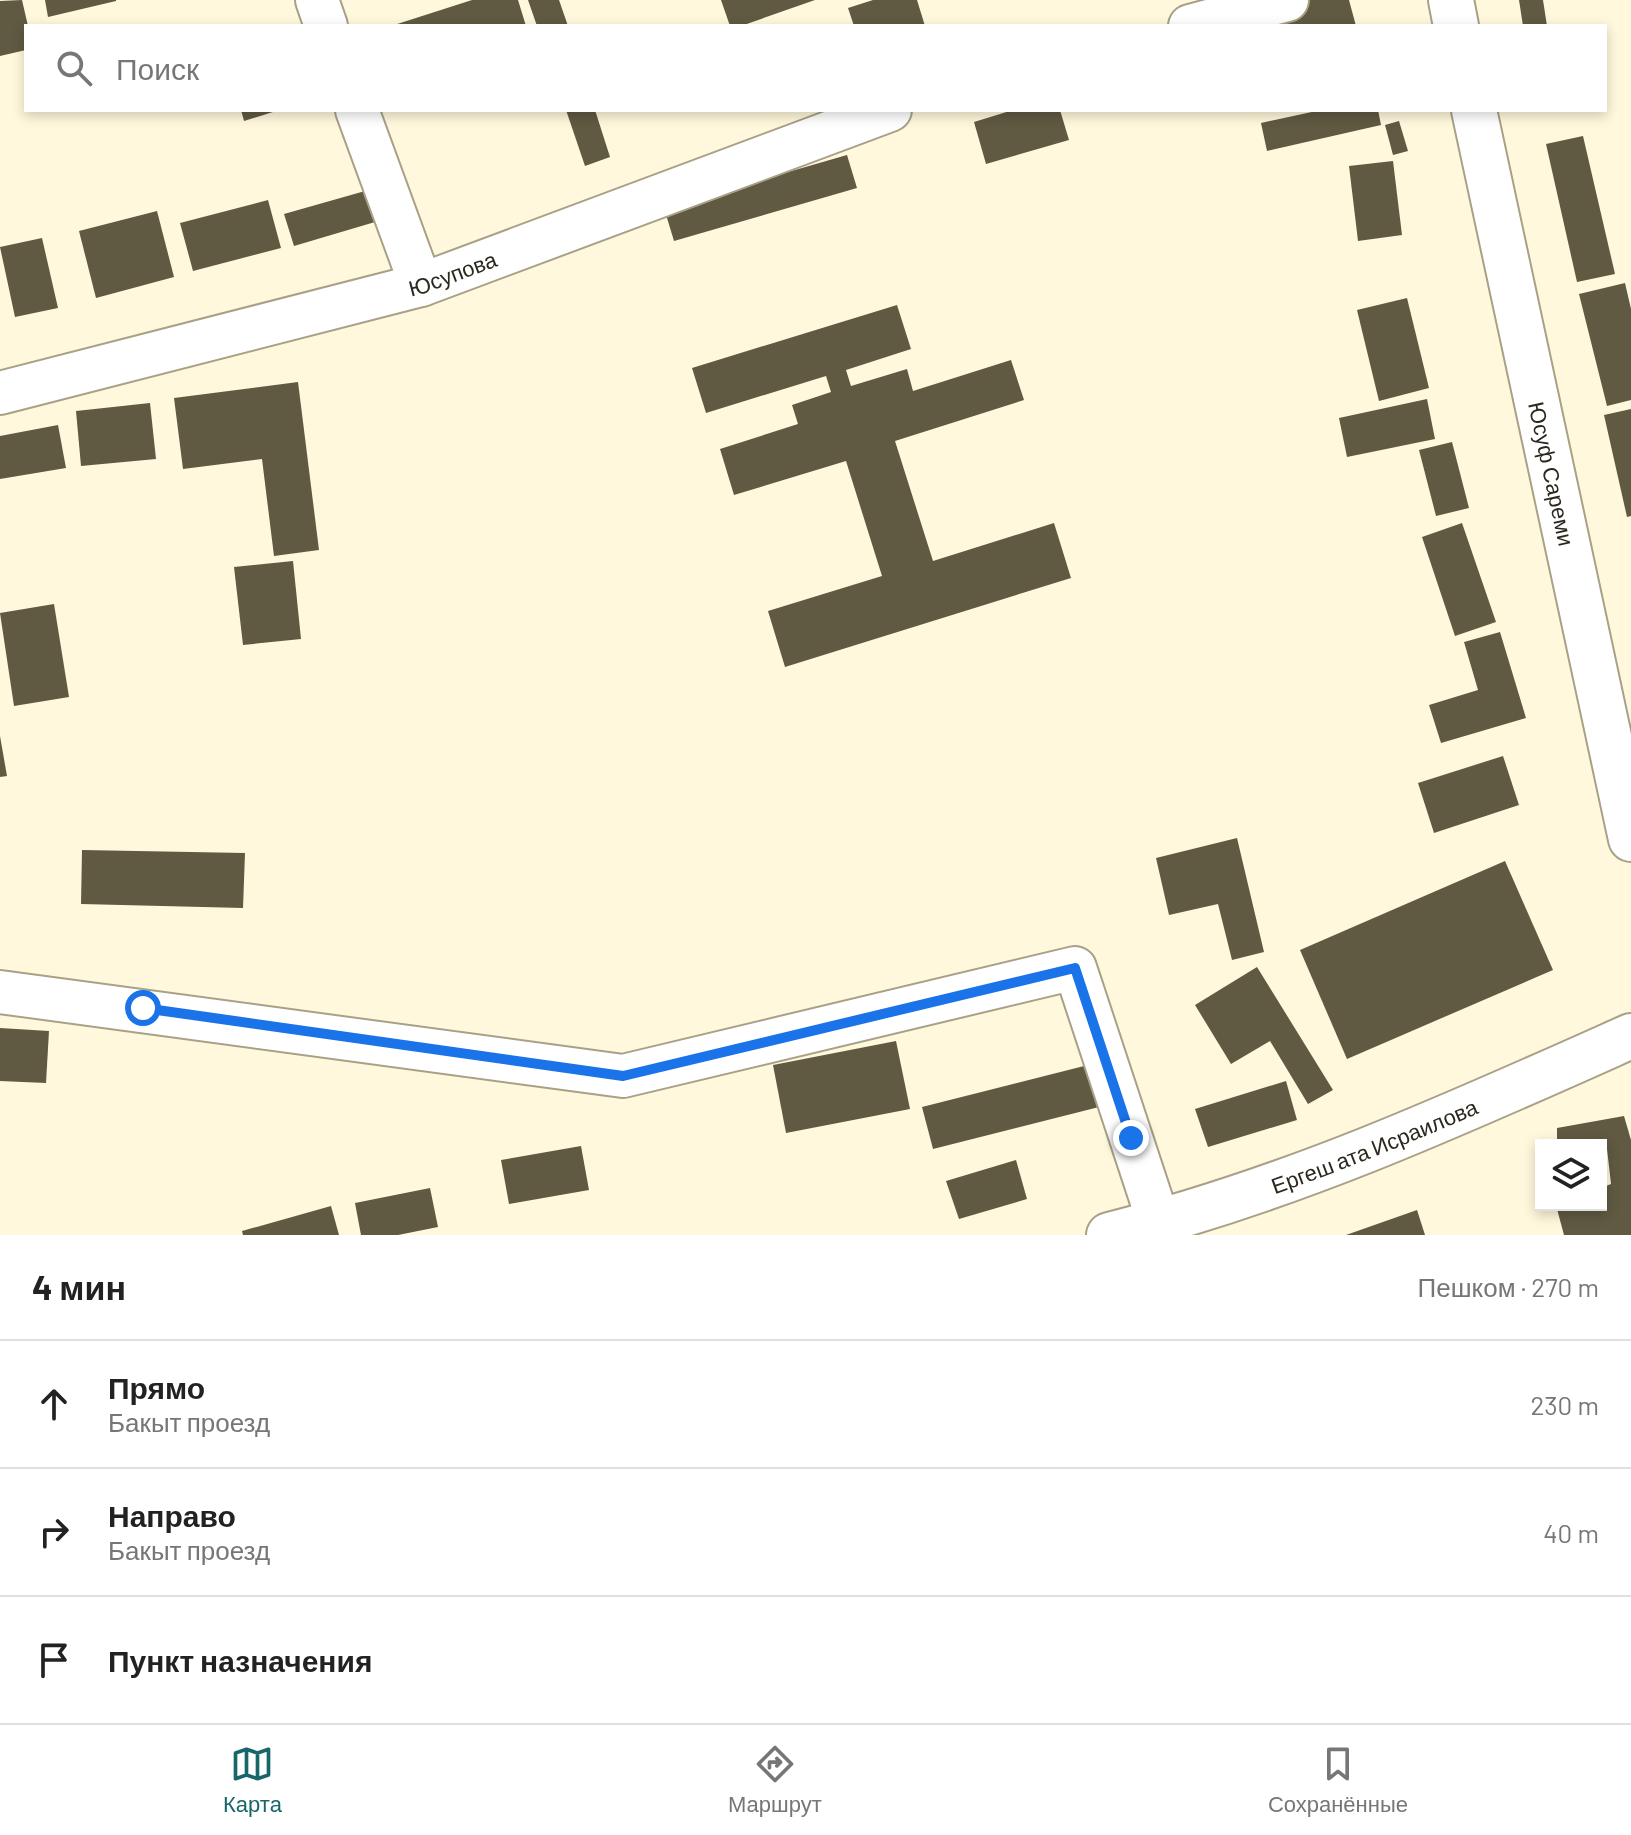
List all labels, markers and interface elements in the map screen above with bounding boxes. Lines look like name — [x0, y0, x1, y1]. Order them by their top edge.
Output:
search box — [24, 24, 1607, 112]
icon: search — [52, 46, 96, 90]
text: Поиск — [116, 50, 199, 86]
street label: Юсупова — [405, 245, 501, 301]
street label: Юсуф Сареми — [1524, 399, 1580, 548]
route start — [125, 990, 161, 1026]
street label: Ергеш ата Исраилова — [1267, 1092, 1482, 1198]
route end — [1113, 1120, 1149, 1156]
map controls — [1535, 1139, 1607, 1211]
button: layers — [1535, 1139, 1607, 1211]
text: 4 мин — [32, 1266, 126, 1307]
text: Пешком · 270 m — [1418, 1271, 1599, 1302]
text: Прямо — [108, 1369, 205, 1405]
icon: ahead — [32, 1382, 76, 1426]
text: 230 m — [1530, 1389, 1599, 1420]
text: Бакыт проезд — [108, 1406, 270, 1437]
text: Направо — [108, 1497, 236, 1533]
icon: right — [32, 1510, 76, 1554]
text: 40 m — [1543, 1517, 1599, 1548]
text: Бакыт проезд — [108, 1534, 270, 1565]
icon: arrive — [32, 1638, 76, 1682]
text: Пункт назначения — [108, 1642, 372, 1678]
tab: Карта — [223, 1742, 282, 1818]
tab: Маршрут — [728, 1742, 822, 1818]
tab: Сохранённые — [1268, 1742, 1408, 1818]

